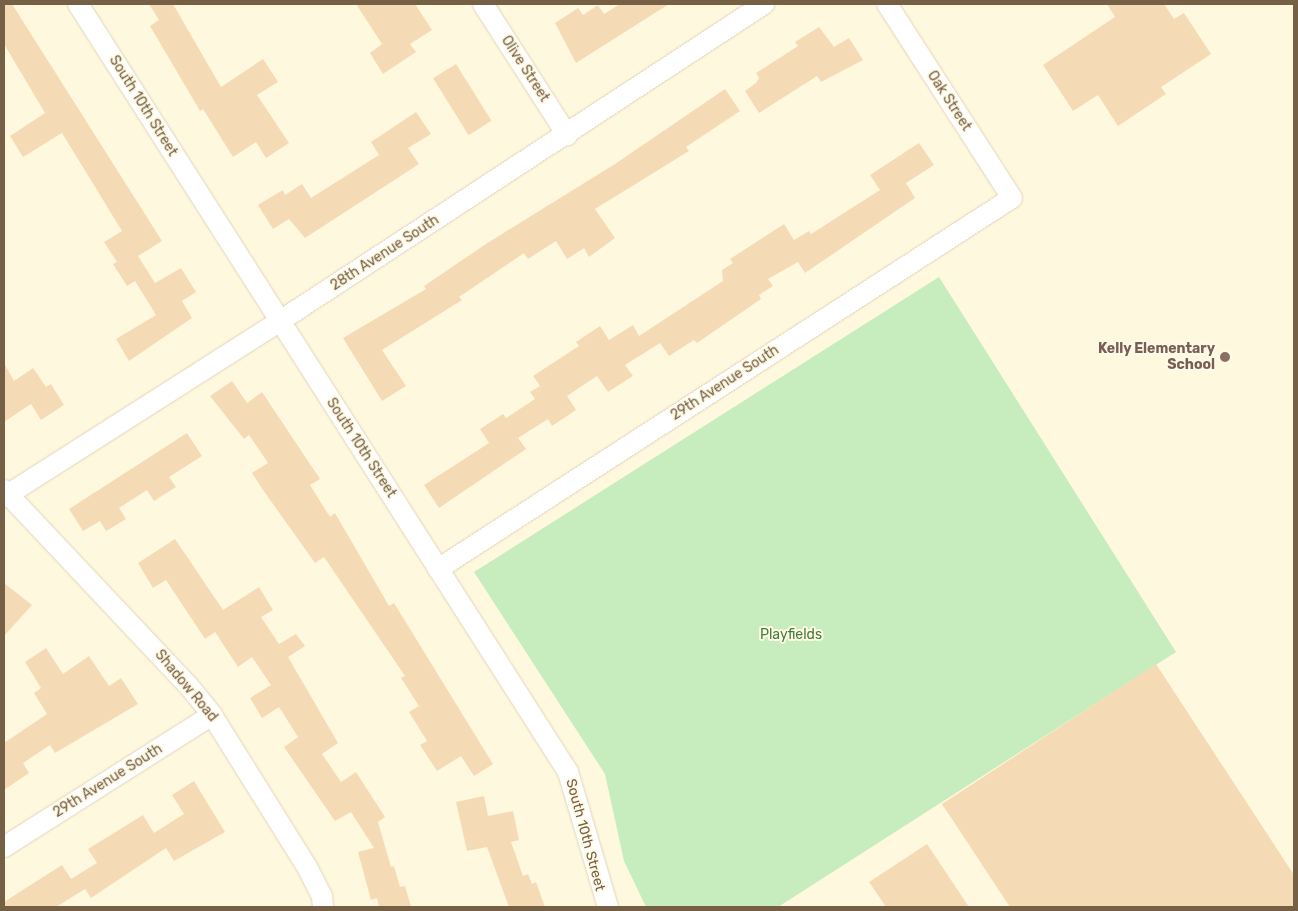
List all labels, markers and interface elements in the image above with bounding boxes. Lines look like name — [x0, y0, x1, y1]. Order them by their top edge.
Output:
street label: Olive Street — [497, 33, 553, 105]
street label: South 10th Street — [105, 53, 181, 159]
street label: Oak Street — [923, 68, 975, 134]
street label: 28th Avenue South — [328, 212, 442, 294]
place label: Kelly Elementary School — [1098, 341, 1215, 374]
street label: 29th Avenue South — [668, 342, 782, 424]
marker: Kelly Elementary School — [1219, 351, 1231, 363]
street label: South 10th Street — [323, 395, 399, 501]
park label: Playfields — [760, 627, 822, 643]
street label: Shadow Road — [151, 647, 221, 725]
street label: 29th Avenue South — [50, 741, 166, 821]
street label: South 10th Street — [562, 777, 608, 893]

